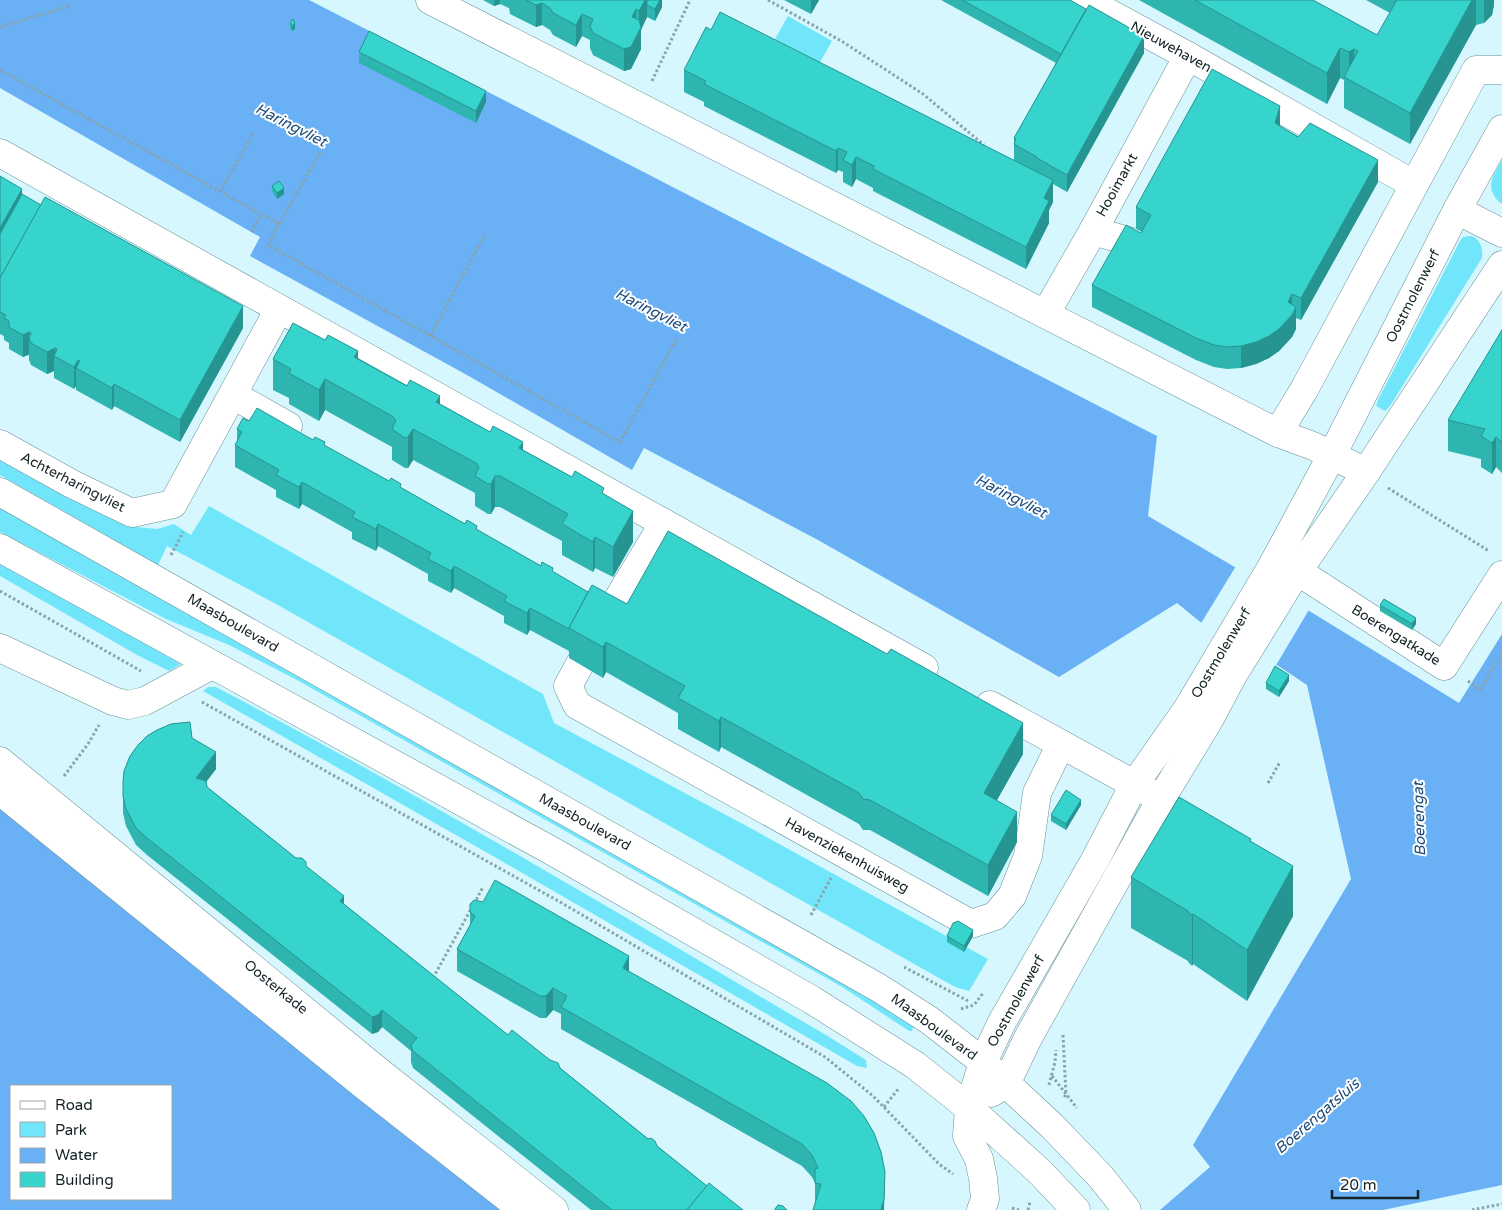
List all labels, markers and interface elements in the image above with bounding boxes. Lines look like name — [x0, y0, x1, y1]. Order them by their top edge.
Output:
street label: Nieuwehaven — [1128, 18, 1214, 76]
water label: Haringvliet — [252, 99, 332, 152]
street label: Hooimarkt — [1093, 150, 1142, 220]
street label: Oostmolenwerf — [1382, 246, 1444, 345]
water label: Haringvliet — [612, 284, 692, 337]
street label: Achterharingvliet — [18, 448, 129, 516]
water label: Haringvliet — [972, 470, 1052, 523]
street label: Maasboulevard — [184, 590, 282, 656]
street label: Boerengatkade — [1348, 601, 1444, 669]
street label: Oostmolenwerf — [1187, 604, 1255, 701]
water label: Boerengat — [1409, 779, 1429, 857]
street label: Maasboulevard — [536, 790, 634, 854]
street label: Havenziekenhuisweg — [782, 814, 912, 896]
street label: Oostmolenwerf — [984, 952, 1049, 1050]
street label: Oosterkade — [241, 956, 311, 1018]
street label: Maasboulevard — [888, 990, 980, 1064]
water label: Boerengatsluis — [1271, 1073, 1364, 1157]
legend — [10, 1085, 172, 1200]
text: Road — [55, 1096, 93, 1114]
text: Park — [55, 1121, 87, 1139]
text: Water — [55, 1146, 98, 1164]
scale bar — [1332, 1168, 1418, 1200]
text: Building — [55, 1171, 114, 1189]
text: 20 m — [1340, 1176, 1377, 1194]

